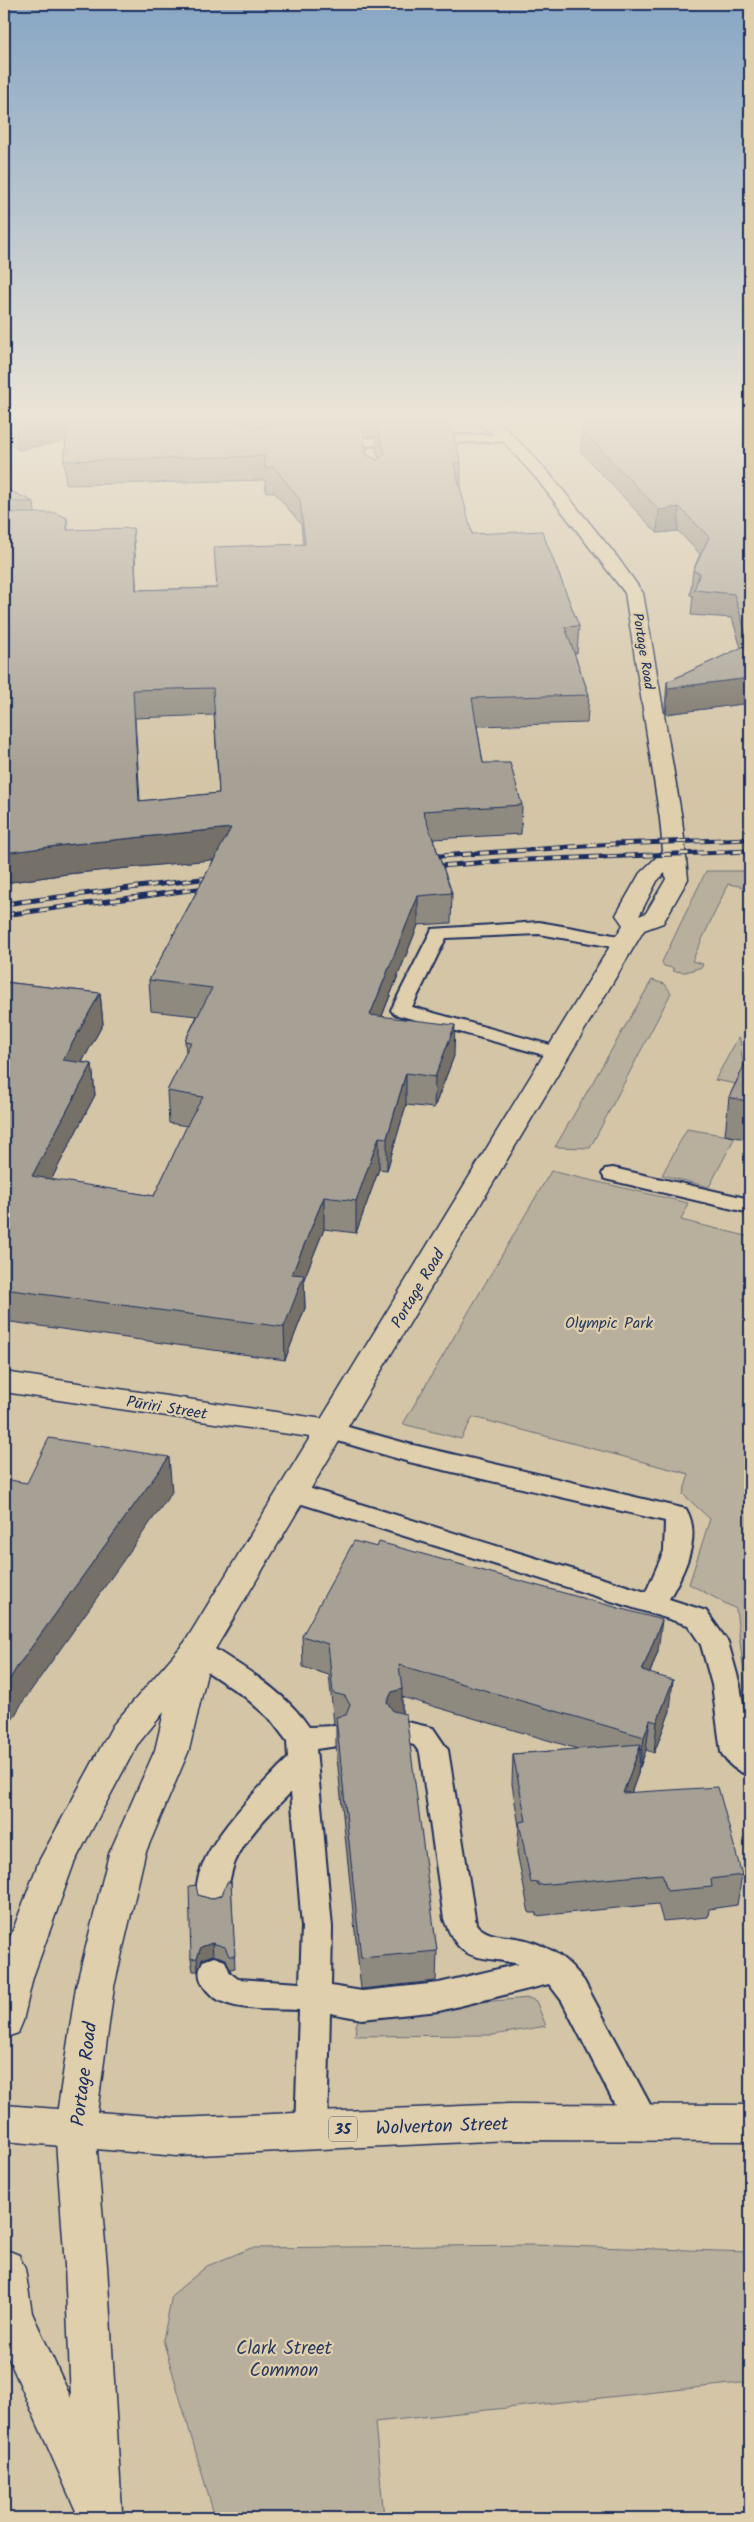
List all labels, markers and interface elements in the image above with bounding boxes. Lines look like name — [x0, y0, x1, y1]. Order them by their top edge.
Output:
street label: Portage Road — [626, 611, 660, 692]
street label: Portage Road — [385, 1244, 452, 1333]
park label: Olympic Park — [565, 1311, 653, 1336]
street label: Pūriri Street — [125, 1390, 210, 1427]
street label: Portage Road — [64, 2020, 106, 2128]
street label: Wolverton Street — [375, 2110, 510, 2144]
road number: 35 — [329, 2116, 357, 2142]
park label: Clark Street Common — [236, 2334, 333, 2386]

